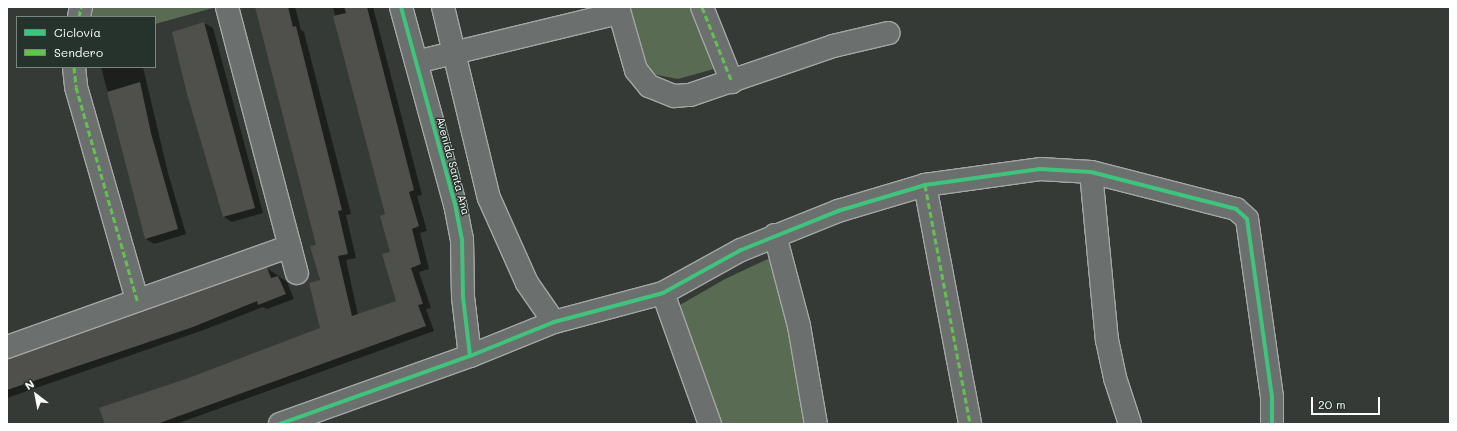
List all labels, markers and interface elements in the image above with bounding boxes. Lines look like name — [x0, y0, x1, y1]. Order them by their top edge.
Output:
legend — [16, 16, 156, 68]
text: Ciclovía — [54, 24, 101, 40]
text: Sendero — [54, 44, 103, 60]
street label: Avenida Santa Ana — [434, 116, 472, 216]
north arrow — [16, 375, 56, 415]
text: N — [22, 376, 37, 393]
scale bar — [1313, 389, 1382, 415]
text: 20 m — [1318, 396, 1346, 412]

